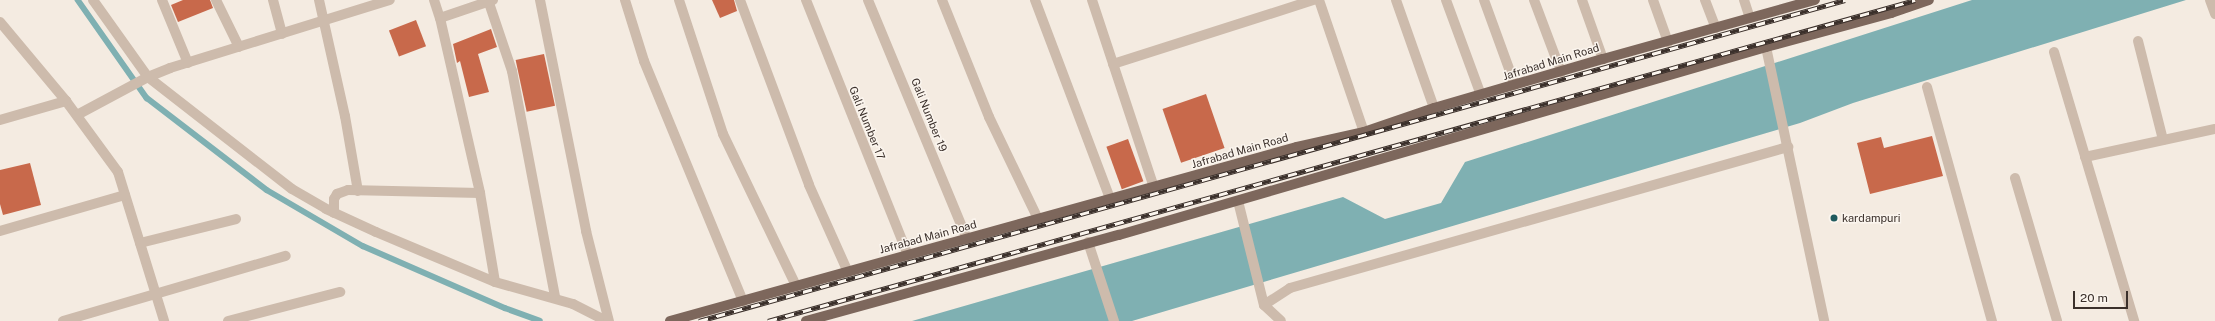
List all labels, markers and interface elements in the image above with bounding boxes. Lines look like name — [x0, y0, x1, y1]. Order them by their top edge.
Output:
street label: Jafrabad Main Road — [1501, 41, 1601, 83]
street label: Gali Number 19 — [908, 76, 950, 154]
street label: Gali Number 17 — [846, 84, 888, 162]
street label: Jafrabad Main Road — [1190, 131, 1290, 171]
place label: kardampuri — [1842, 211, 1900, 225]
marker: kardampuri — [1829, 213, 1839, 223]
street label: Jafrabad Main Road — [878, 218, 978, 256]
scale bar — [2075, 283, 2130, 309]
text: 20 m — [2080, 291, 2108, 305]

